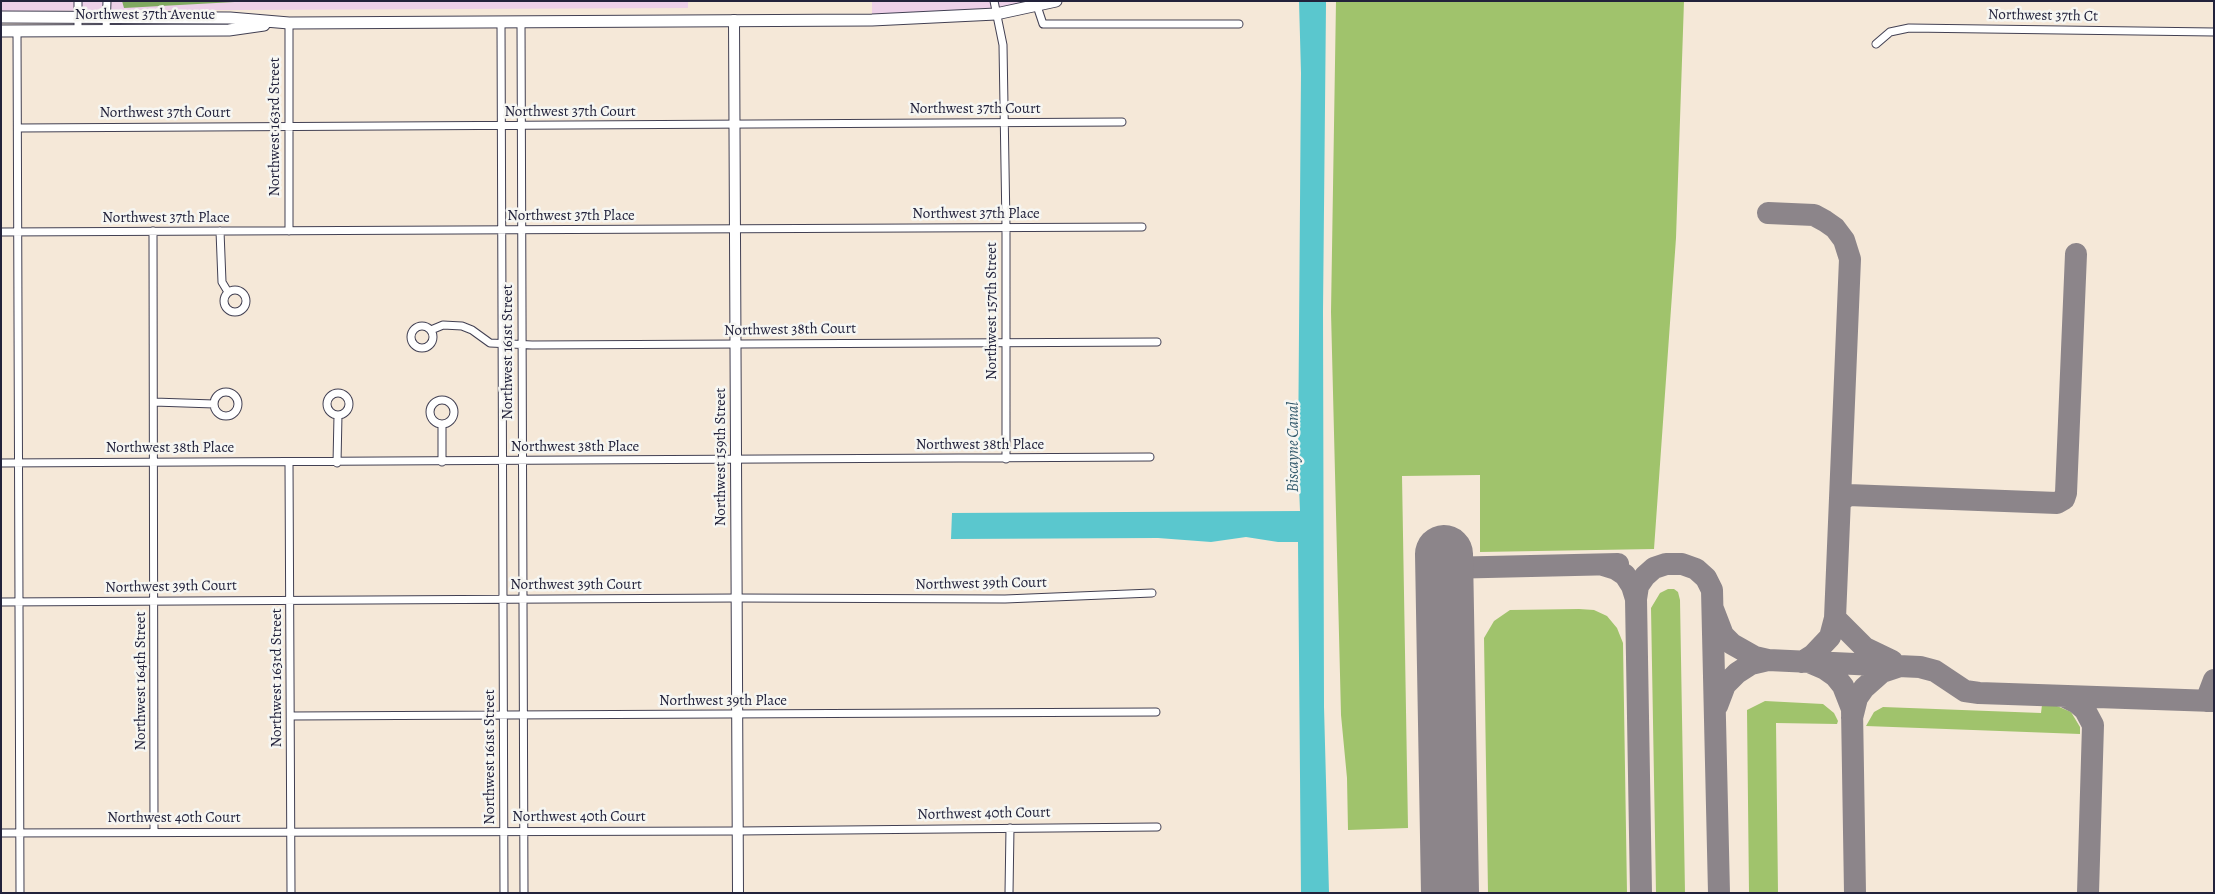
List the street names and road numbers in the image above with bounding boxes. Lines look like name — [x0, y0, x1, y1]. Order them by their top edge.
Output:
street label: Northwest 37th Avenue — [75, 6, 215, 24]
street label: Northwest 37th Ct — [1988, 6, 2098, 26]
street label: Northwest 163rd Street — [266, 57, 284, 197]
street label: Northwest 37th Court — [909, 100, 1041, 118]
street label: Northwest 37th Court — [504, 103, 636, 121]
street label: Northwest 37th Court — [99, 104, 231, 122]
street label: Northwest 37th Place — [912, 205, 1040, 223]
street label: Northwest 37th Place — [507, 207, 635, 225]
street label: Northwest 37th Place — [102, 209, 230, 227]
street label: Northwest 157th Street — [983, 242, 1001, 380]
street label: Northwest 161st Street — [499, 284, 517, 420]
street label: Northwest 38th Court — [724, 320, 856, 340]
street label: Northwest 159th Street — [712, 388, 730, 526]
street label: Northwest 38th Place — [916, 436, 1044, 454]
street label: Northwest 38th Place — [511, 438, 639, 456]
street label: Northwest 38th Place — [106, 439, 234, 457]
street label: Northwest 39th Court — [915, 574, 1047, 594]
street label: Northwest 39th Court — [510, 576, 642, 594]
street label: Northwest 39th Court — [105, 577, 237, 597]
street label: Northwest 163rd Street — [268, 608, 286, 748]
street label: Northwest 164th Street — [132, 611, 150, 751]
street label: Northwest 161st Street — [481, 689, 499, 825]
street label: Northwest 39th Place — [659, 692, 787, 710]
street label: Northwest 40th Court — [917, 804, 1051, 824]
street label: Northwest 40th Court — [512, 808, 646, 826]
street label: Northwest 40th Court — [107, 809, 241, 827]

